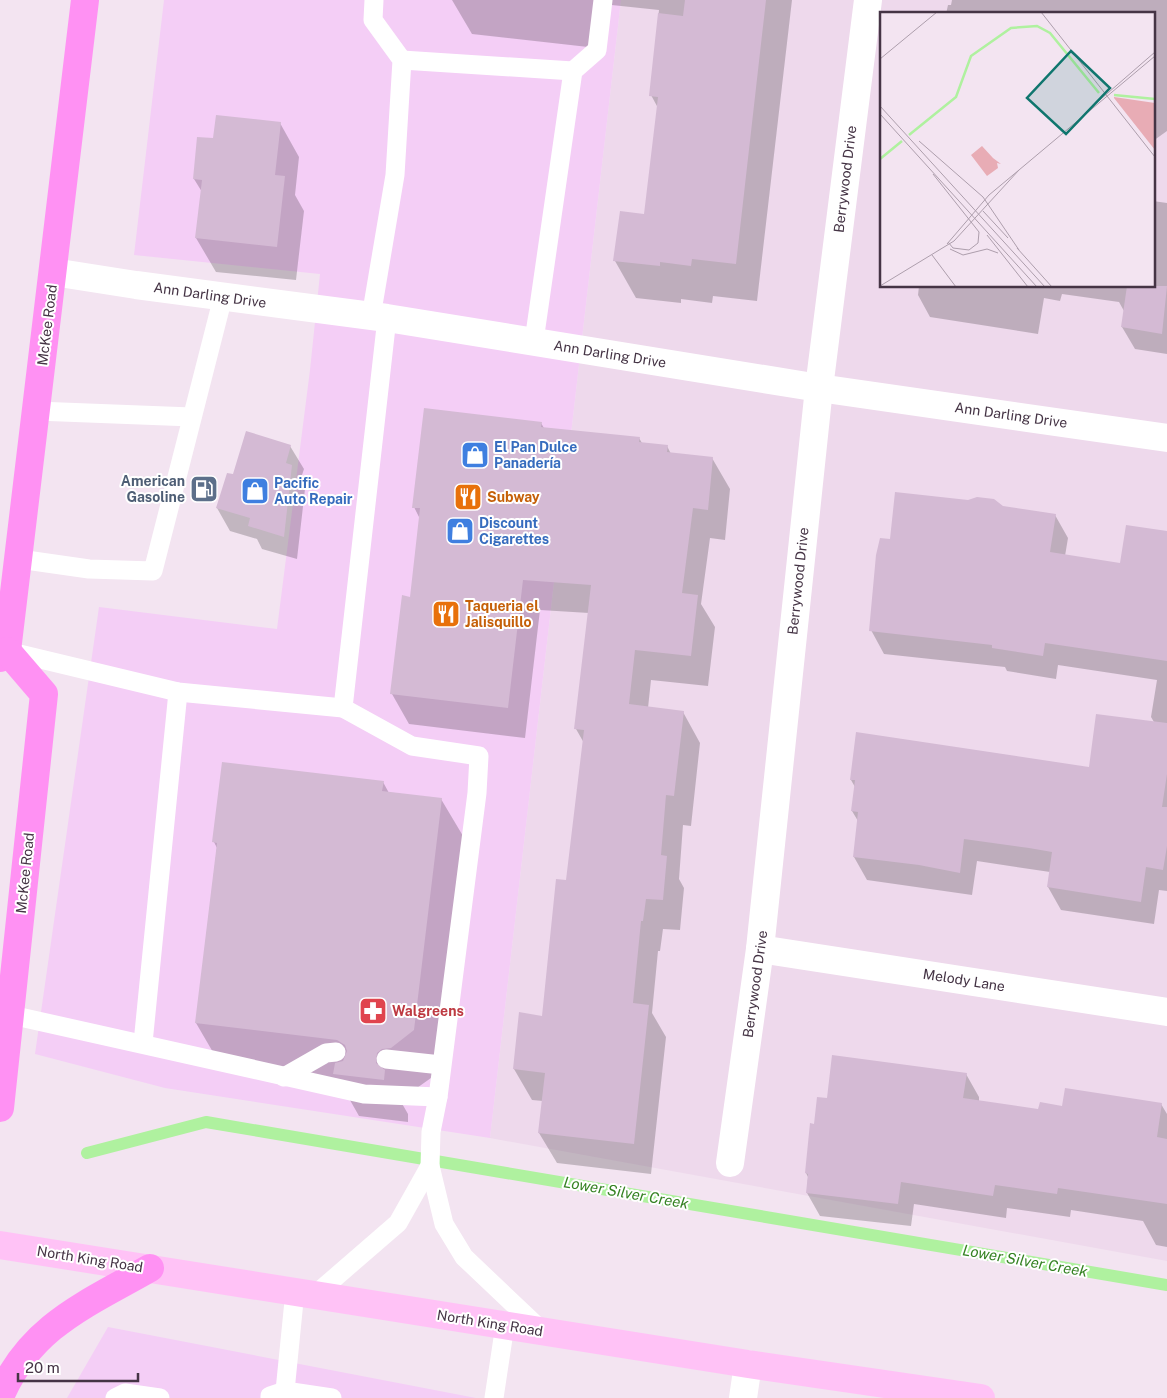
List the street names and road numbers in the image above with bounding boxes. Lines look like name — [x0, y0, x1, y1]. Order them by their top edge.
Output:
street label: Berrywood Drive — [830, 124, 860, 234]
street label: Ann Darling Drive — [153, 279, 268, 311]
street label: McKee Road — [34, 284, 60, 366]
street label: Ann Darling Drive — [553, 337, 668, 371]
street label: Ann Darling Drive — [954, 399, 1069, 431]
street label: Berrywood Drive — [784, 526, 812, 636]
street label: McKee Road — [13, 832, 37, 914]
street label: Berrywood Drive — [740, 929, 770, 1039]
street label: Melody Lane — [922, 966, 1006, 994]
street label: North King Road — [36, 1243, 144, 1275]
street label: North King Road — [436, 1307, 544, 1339]

